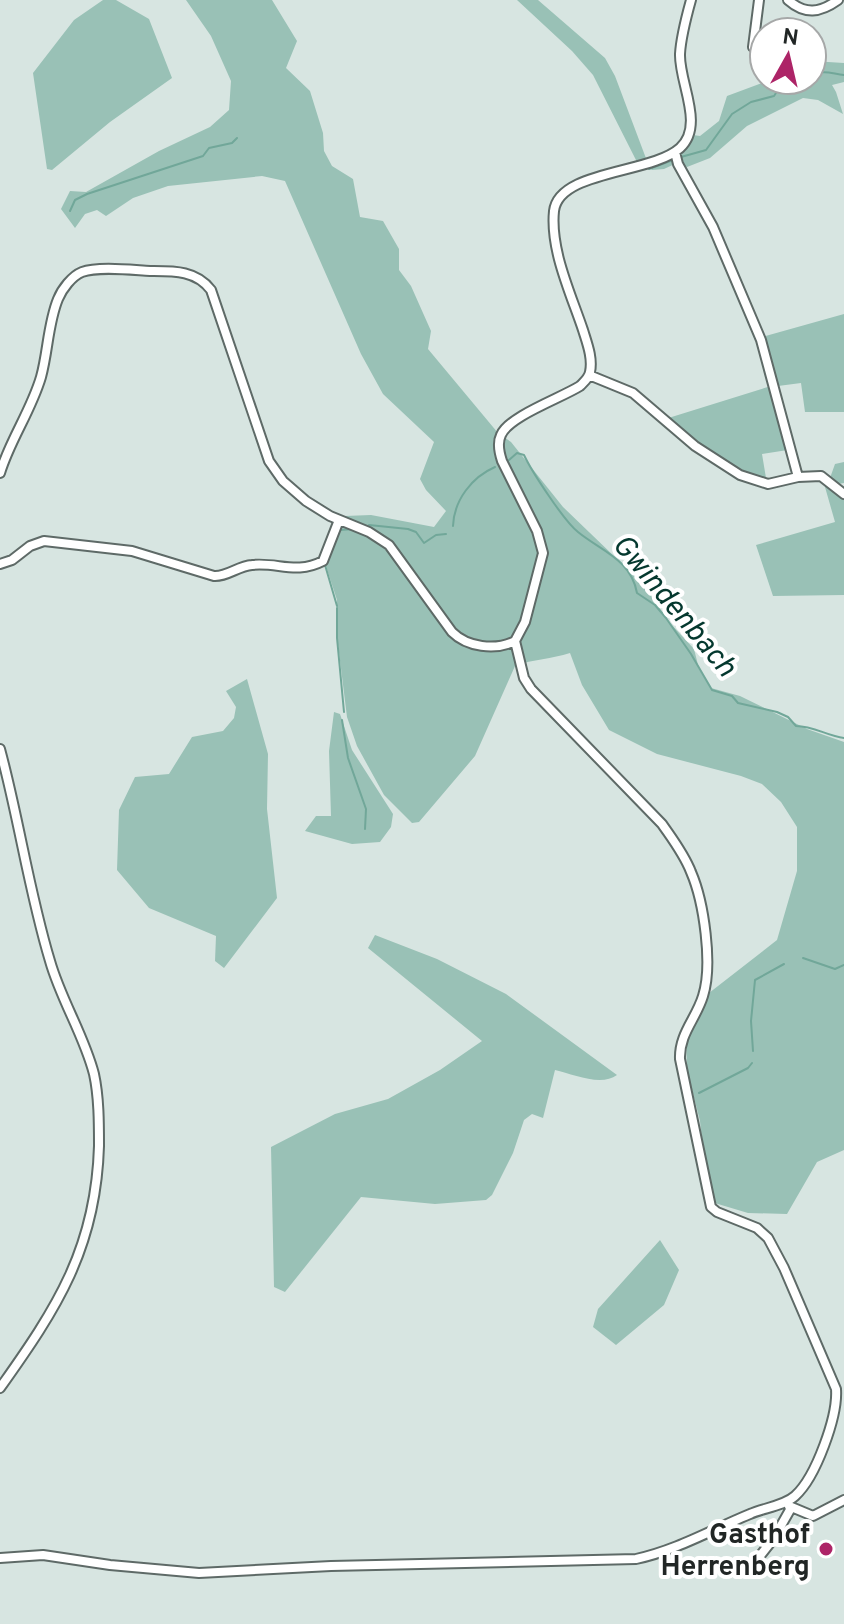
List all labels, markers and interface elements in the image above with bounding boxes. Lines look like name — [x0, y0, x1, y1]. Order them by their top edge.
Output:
north arrow — [748, 16, 828, 96]
text: N — [781, 24, 800, 53]
water label: Gwindenbach — [603, 528, 743, 685]
place label: Gasthof Herrenberg — [660, 1518, 810, 1586]
marker: Gasthof Herrenberg — [817, 1540, 835, 1558]

